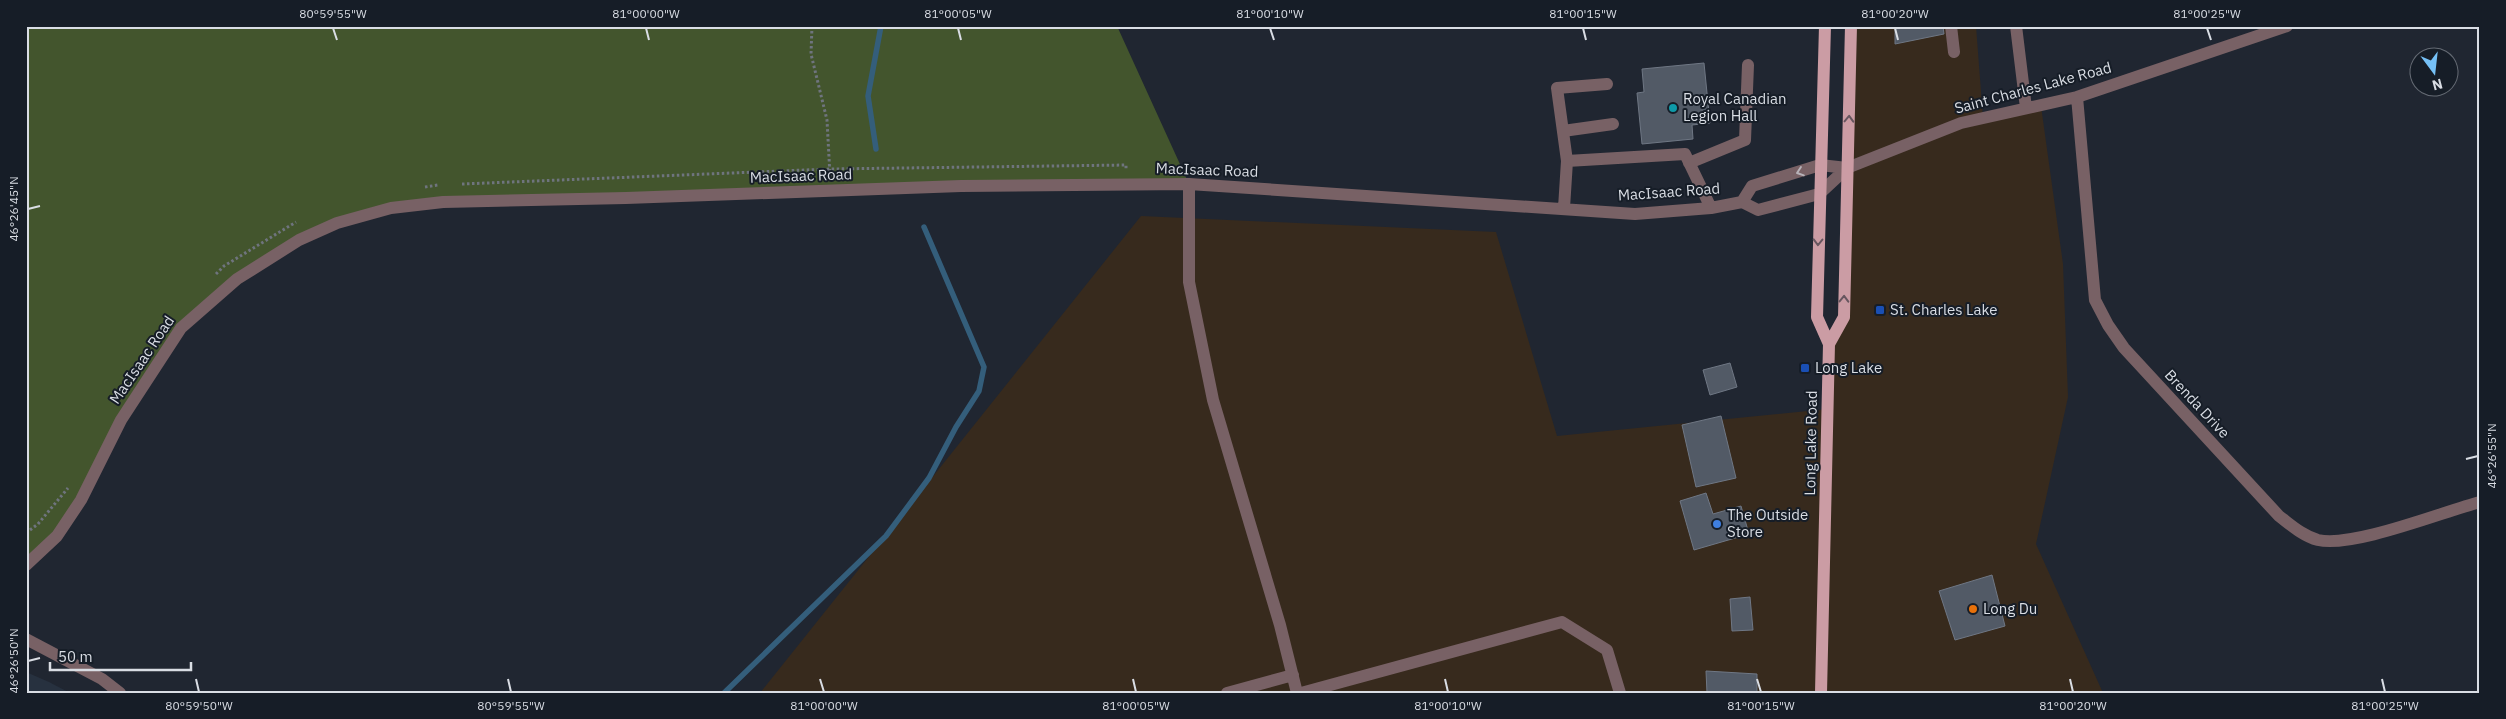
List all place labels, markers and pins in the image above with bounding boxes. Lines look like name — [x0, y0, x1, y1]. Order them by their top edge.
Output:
place label: Royal Canadian Legion Hall — [1683, 89, 1786, 125]
marker: Royal Canadian Legion Hall — [1667, 102, 1679, 114]
place label: St. Charles Lake — [1890, 300, 1998, 319]
marker: St. Charles Lake — [1874, 304, 1886, 316]
place label: Long Lake — [1815, 358, 1882, 377]
marker: Long Lake — [1799, 362, 1811, 374]
place label: The Outside Store — [1727, 505, 1808, 541]
marker: The Outside Store — [1711, 518, 1723, 530]
place label: Long Du — [1983, 599, 2037, 618]
marker: Long Du — [1967, 603, 1979, 615]

